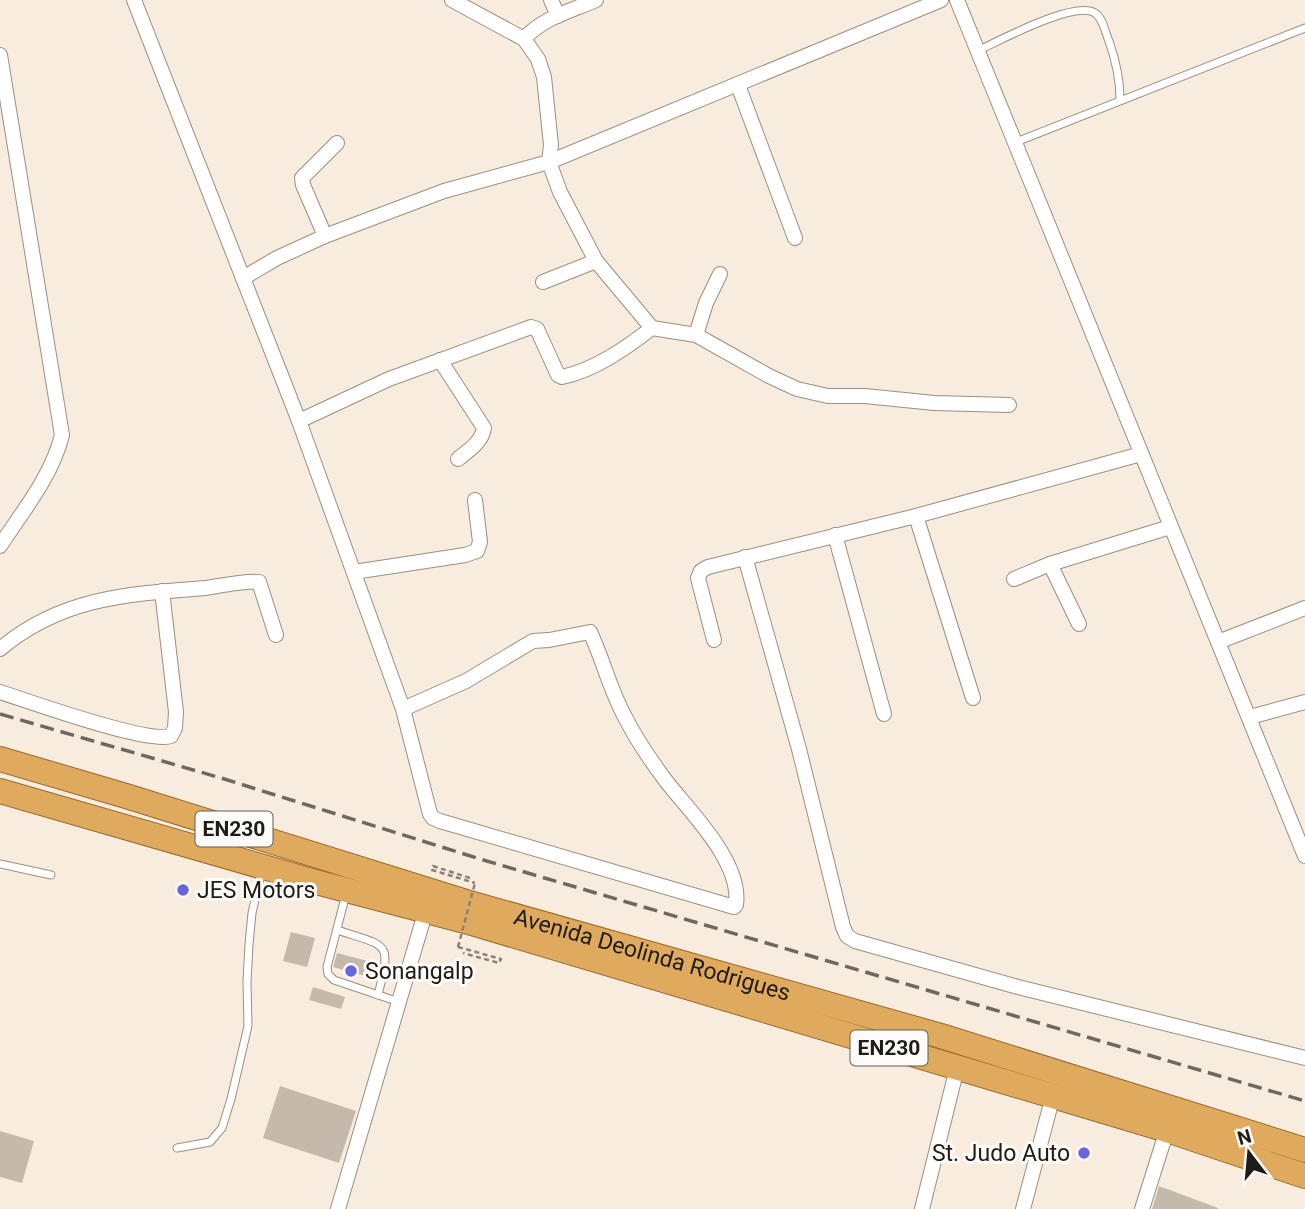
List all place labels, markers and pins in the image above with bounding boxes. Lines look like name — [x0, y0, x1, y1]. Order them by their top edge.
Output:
place label: JES Motors — [197, 877, 315, 904]
marker: JES Motors — [175, 882, 191, 898]
place label: Sonangalp — [365, 958, 474, 985]
marker: Sonangalp — [343, 963, 359, 979]
place label: St. Judo Auto — [932, 1140, 1070, 1167]
marker: St. Judo Auto — [1076, 1145, 1092, 1161]

